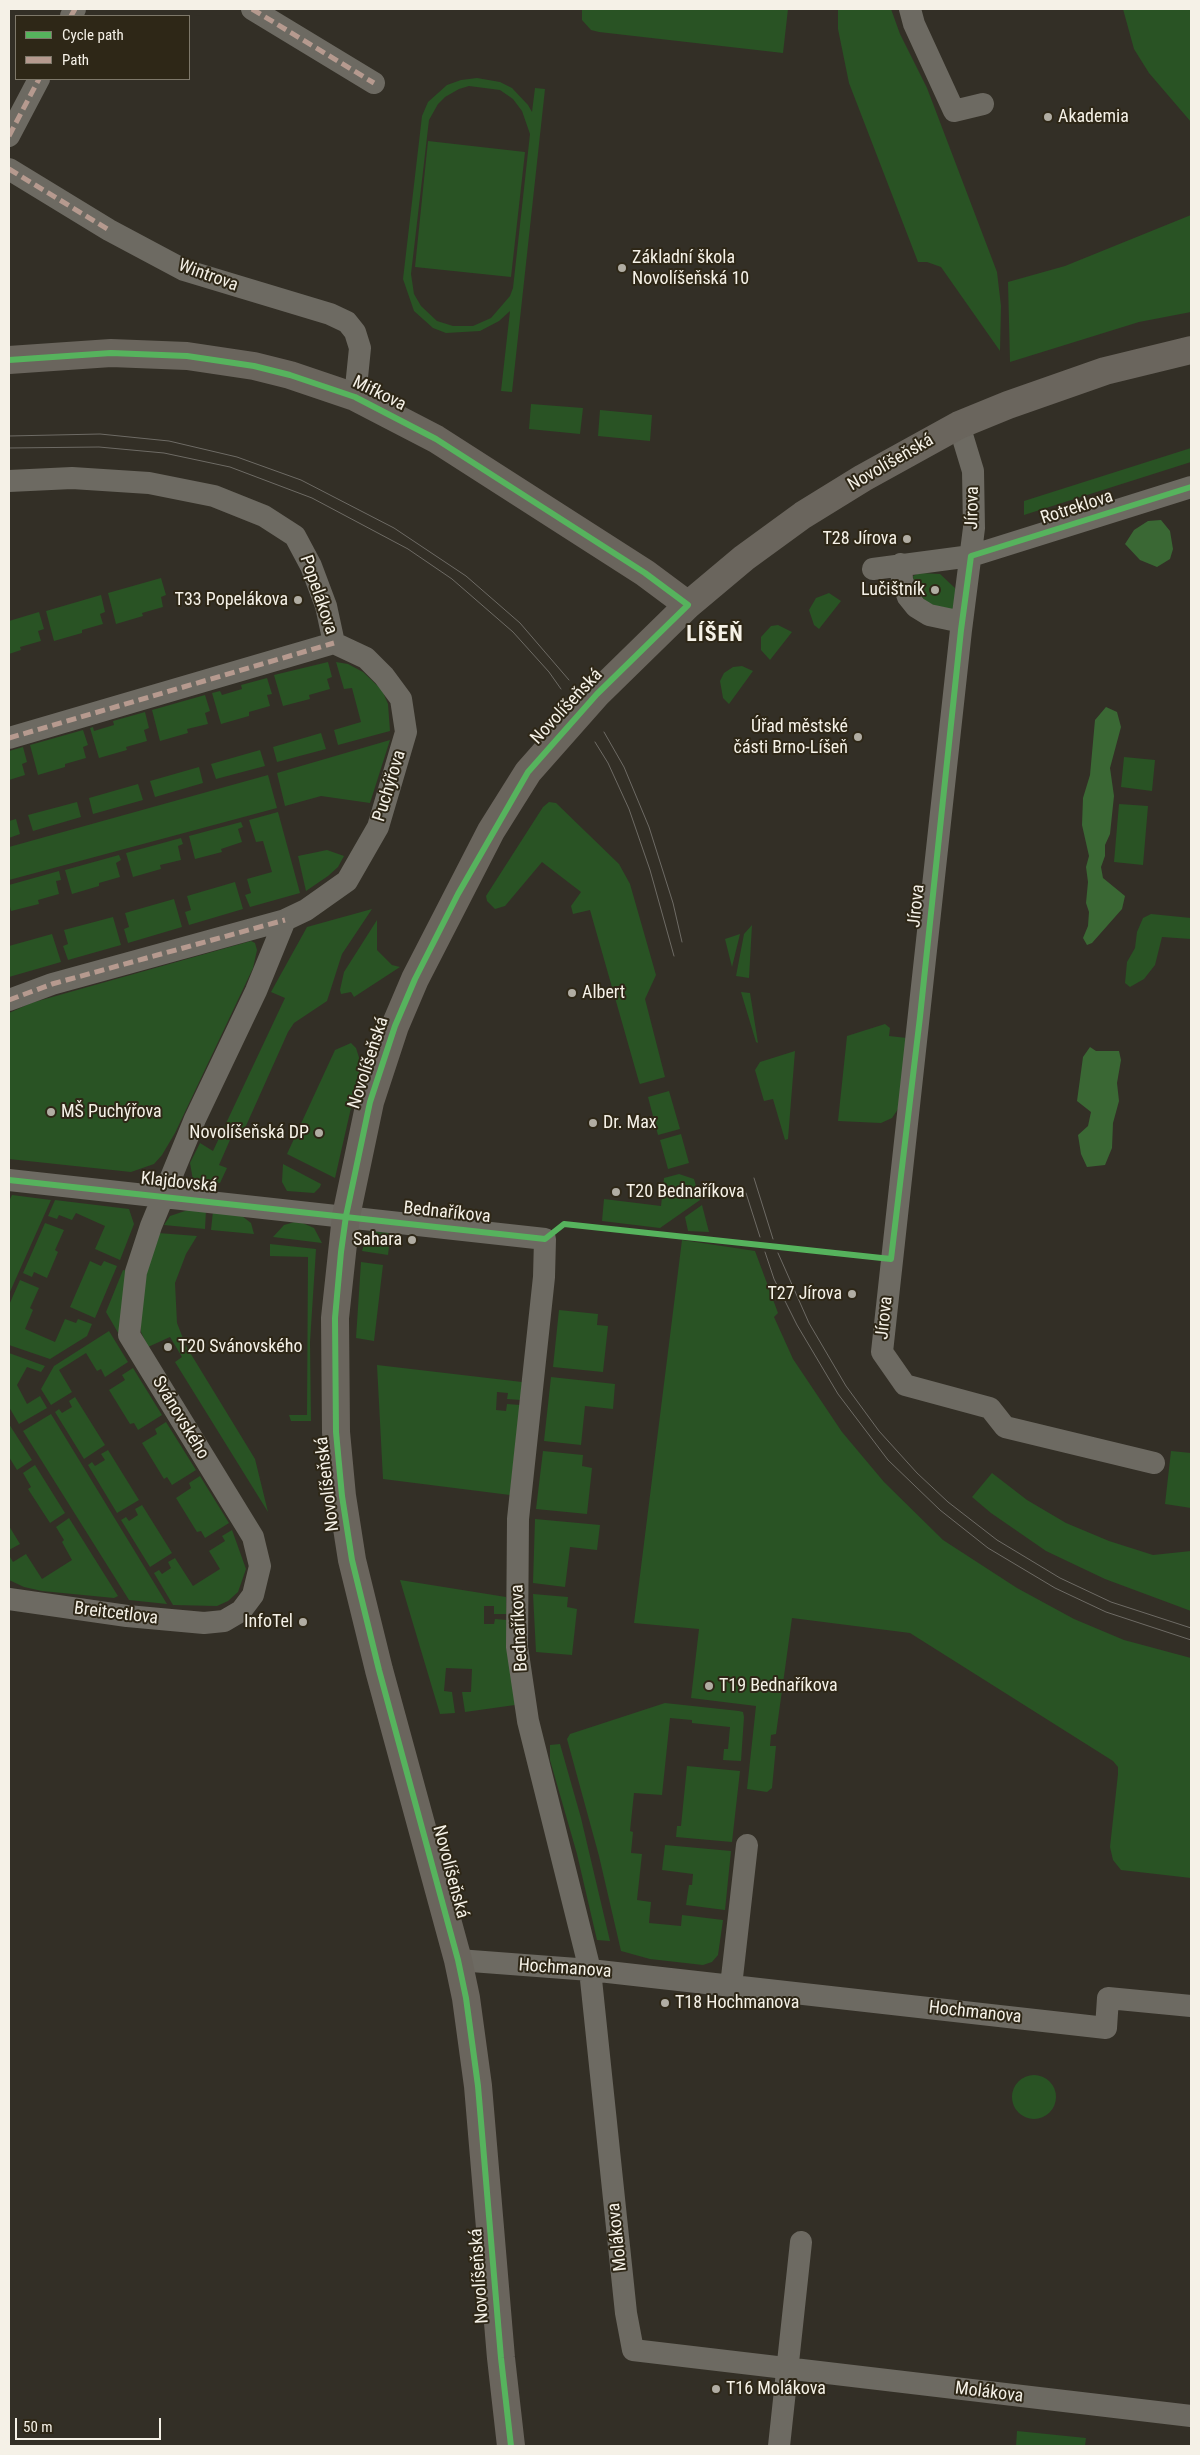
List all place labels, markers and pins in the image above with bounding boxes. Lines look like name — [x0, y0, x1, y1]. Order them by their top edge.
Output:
place label: Akademia — [1058, 106, 1129, 128]
marker: Akademia — [1042, 111, 1054, 123]
place label: Základní škola Novolíšeňská 10 — [632, 247, 749, 290]
marker: Základní škola Novolíšeňská 10 — [616, 262, 628, 274]
place label: T28 Jírova — [822, 528, 897, 550]
marker: T28 Jírova — [901, 533, 913, 545]
place label: Lučištník — [861, 579, 925, 601]
marker: Lučištník — [929, 584, 941, 596]
place label: T33 Popelákova — [175, 589, 288, 611]
marker: T33 Popelákova — [292, 594, 304, 606]
place label: Úřad městské části Brno-Líšeň — [734, 716, 848, 759]
marker: Úřad městské části Brno-Líšeň — [852, 731, 864, 743]
place label: Albert — [582, 982, 625, 1004]
marker: Albert — [566, 987, 578, 999]
place label: MŠ Puchýřova — [61, 1101, 162, 1123]
marker: MŠ Puchýřova — [45, 1106, 57, 1118]
place label: Dr. Max — [603, 1112, 657, 1134]
marker: Dr. Max — [587, 1117, 599, 1129]
place label: Novolíšeňská DP — [189, 1122, 309, 1144]
marker: Novolíšeňská DP — [313, 1127, 325, 1139]
place label: T20 Bednaříkova — [626, 1181, 745, 1203]
marker: T20 Bednaříkova — [610, 1186, 622, 1198]
place label: Sahara — [353, 1229, 402, 1251]
marker: Sahara — [406, 1234, 418, 1246]
place label: T27 Jírova — [767, 1283, 842, 1305]
marker: T27 Jírova — [846, 1288, 858, 1300]
place label: T20 Svánovského — [178, 1336, 302, 1358]
marker: T20 Svánovského — [162, 1341, 174, 1353]
place label: InfoTel — [244, 1611, 293, 1633]
marker: InfoTel — [297, 1616, 309, 1628]
place label: T19 Bednaříkova — [719, 1675, 838, 1697]
marker: T19 Bednaříkova — [703, 1680, 715, 1692]
place label: T18 Hochmanova — [675, 1992, 799, 2014]
marker: T18 Hochmanova — [659, 1997, 671, 2009]
place label: T16 Molákova — [726, 2378, 826, 2400]
marker: T16 Molákova — [710, 2383, 722, 2395]

